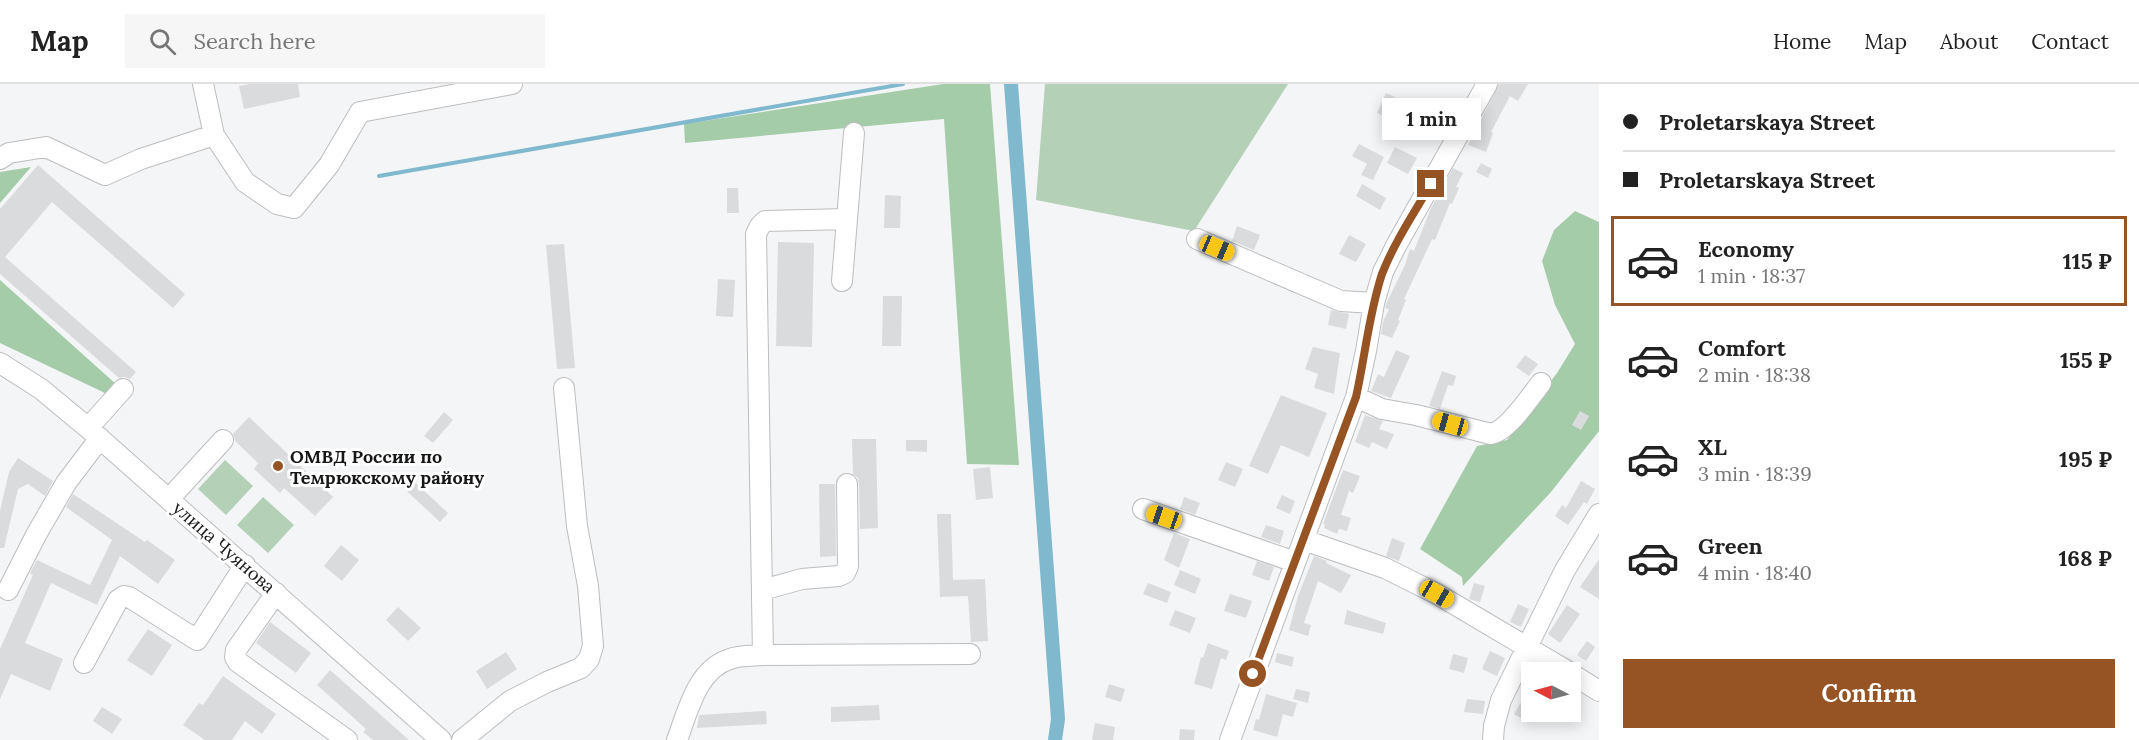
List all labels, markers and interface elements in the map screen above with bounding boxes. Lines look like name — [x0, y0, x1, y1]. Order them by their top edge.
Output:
search box — [125, 14, 545, 68]
text: Map — [30, 23, 89, 59]
icon: search — [146, 25, 179, 58]
text: Search here — [194, 27, 316, 55]
text: Home — [1773, 28, 1831, 55]
text: Map — [1864, 28, 1907, 55]
text: About — [1940, 28, 1998, 55]
text: Contact — [2031, 28, 2109, 55]
callout: 1 min — [1382, 97, 1480, 139]
text: 1 min — [1406, 106, 1457, 131]
text: Proletarskaya Street — [1659, 108, 1875, 136]
text: Proletarskaya Street — [1659, 166, 1875, 194]
route end — [1417, 170, 1444, 197]
car — [1197, 233, 1237, 263]
icon: car — [1626, 234, 1680, 288]
text: Economy — [1698, 235, 1794, 263]
text: 115 ₽ — [2063, 247, 2112, 275]
text: 1 min · 18:37 — [1698, 263, 1805, 288]
icon: car — [1626, 333, 1680, 387]
text: Comfort — [1698, 334, 1786, 362]
text: 155 ₽ — [2060, 346, 2112, 374]
text: 2 min · 18:38 — [1698, 362, 1811, 387]
car — [1430, 410, 1470, 438]
icon: car — [1626, 432, 1680, 486]
text: XL — [1698, 433, 1727, 461]
place label: ОМВД России по Темрюкскому району — [290, 445, 484, 489]
text: 195 ₽ — [2059, 445, 2112, 473]
marker: ОМВД России по Темрюкскому району — [271, 459, 285, 473]
text: 3 min · 18:39 — [1698, 461, 1812, 486]
street label: улица Чуянова — [168, 496, 280, 598]
car — [1144, 503, 1184, 531]
icon: car — [1626, 531, 1680, 585]
text: Green — [1698, 532, 1763, 560]
text: 168 ₽ — [2058, 544, 2112, 572]
text: 4 min · 18:40 — [1698, 560, 1812, 585]
car — [1417, 577, 1457, 611]
button: Confirm — [1623, 659, 2115, 728]
route start — [1239, 660, 1266, 687]
north arrow — [1521, 662, 1581, 722]
map controls — [1521, 662, 1581, 722]

